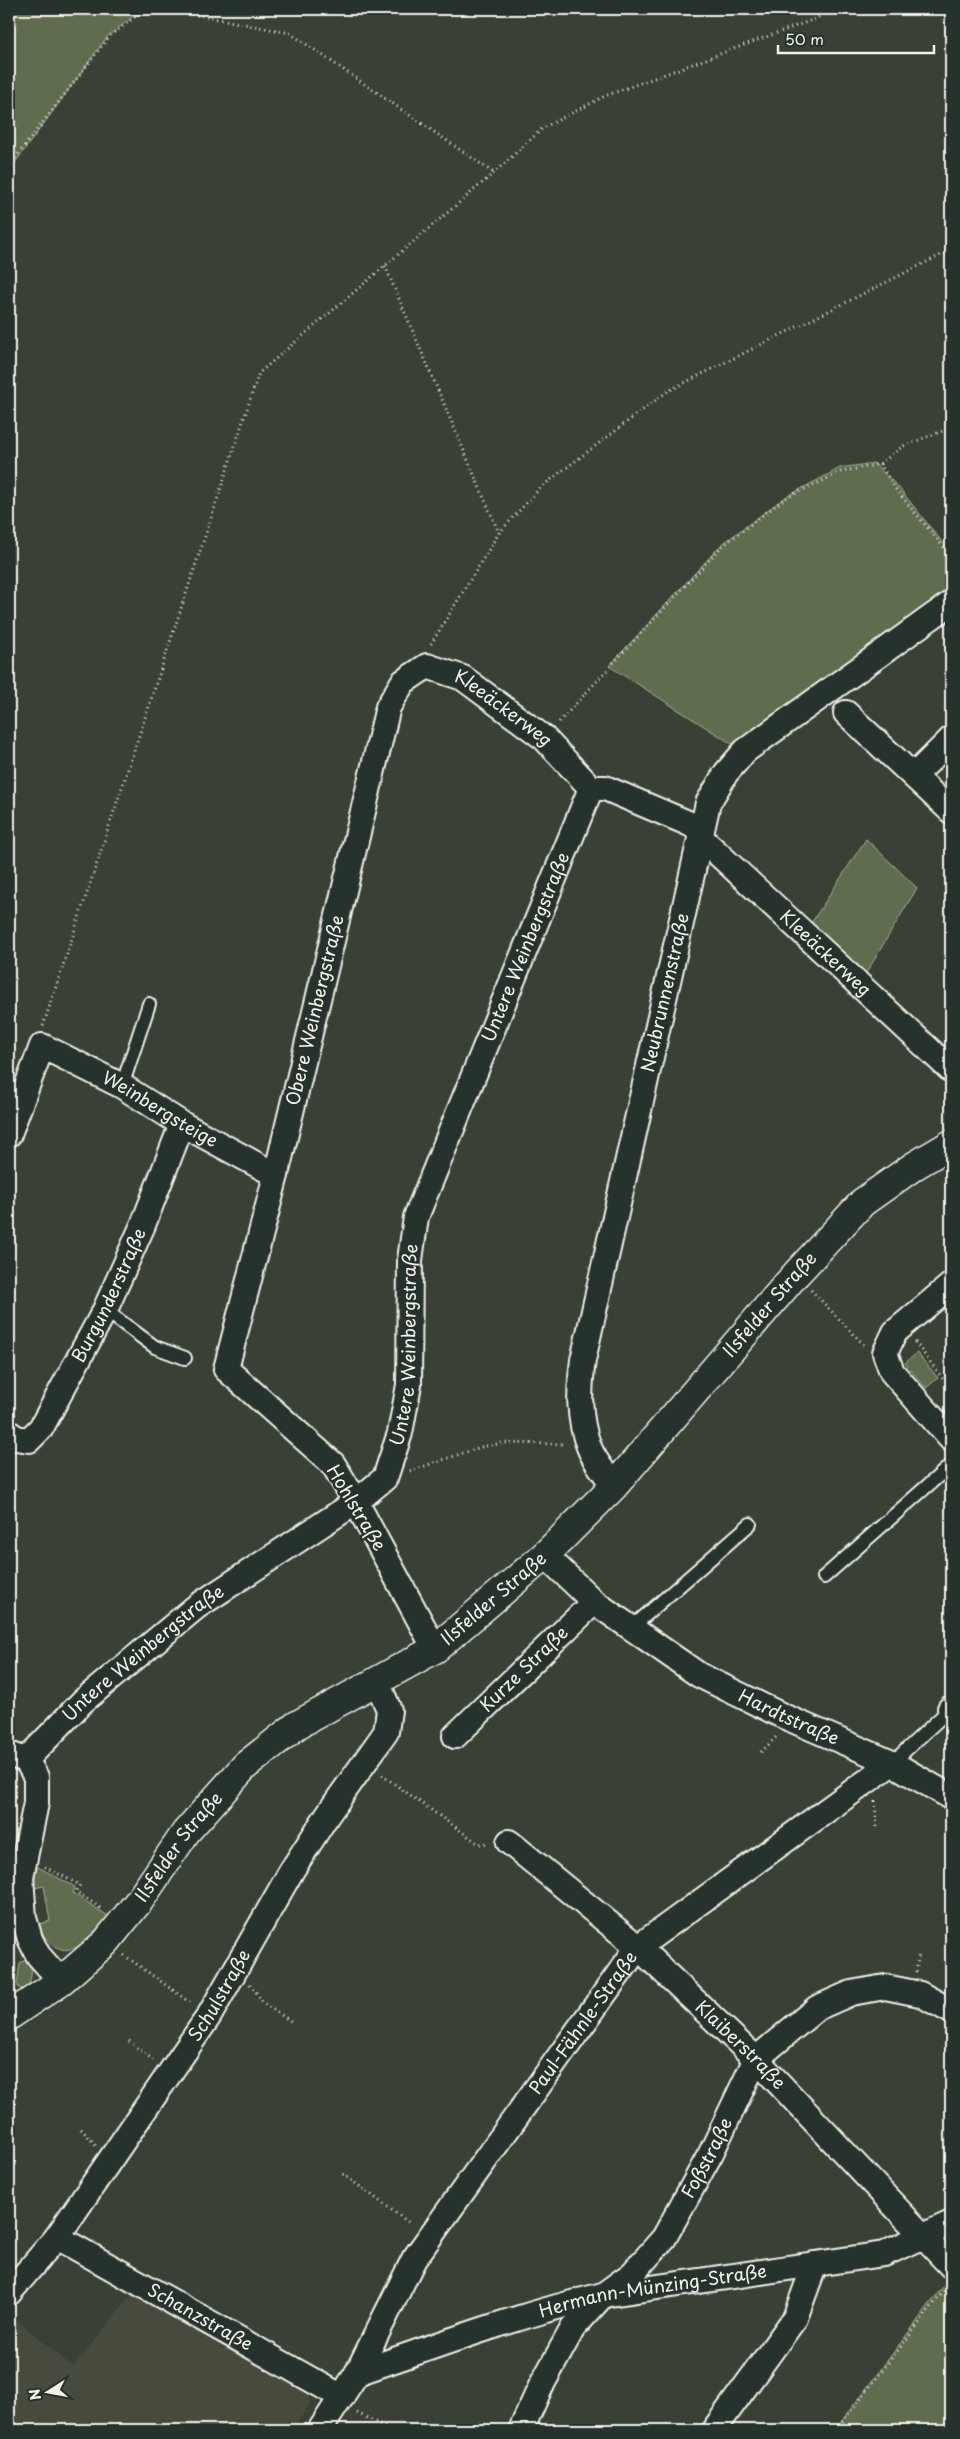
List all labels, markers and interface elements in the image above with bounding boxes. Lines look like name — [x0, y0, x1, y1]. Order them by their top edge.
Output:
scale bar — [778, 22, 934, 54]
text: 50 m — [785, 27, 824, 50]
street label: Kleeäckerweg — [452, 661, 560, 752]
street label: Untere Weinbergstraße — [474, 848, 575, 1046]
street label: Kleeäckerweg — [774, 903, 878, 1002]
street label: Neubrunnenstraße — [633, 910, 695, 1075]
street label: Obere Weinbergstraße — [278, 912, 350, 1108]
street label: Weinbergsteige — [98, 1063, 223, 1153]
street label: Burgunderstraße — [64, 1223, 152, 1367]
street label: Untere Weinbergstraße — [382, 1242, 424, 1449]
street label: Ilsfelder Straße — [715, 1245, 822, 1362]
street label: Hohlstraße — [321, 1459, 394, 1556]
street label: Ilsfelder Straße — [434, 1544, 552, 1651]
street label: Untere Weinbergstraße — [55, 1577, 229, 1727]
street label: Kurze Straße — [473, 1619, 573, 1718]
street label: Hardtstraße — [734, 1681, 844, 1751]
street label: Ilsfelder Straße — [127, 1785, 228, 1907]
street label: Schulstraße — [180, 1944, 256, 2046]
street label: Paul-Fähnle-Straße — [522, 1945, 643, 2099]
street label: Klaiberstraße — [690, 1993, 793, 2095]
street label: Foßstraße — [674, 2113, 738, 2203]
street label: Hermann-Münzing-Straße — [535, 2256, 768, 2323]
street label: Schanzstraße — [143, 2276, 258, 2356]
north arrow — [22, 2366, 72, 2416]
text: N — [23, 2387, 46, 2402]

